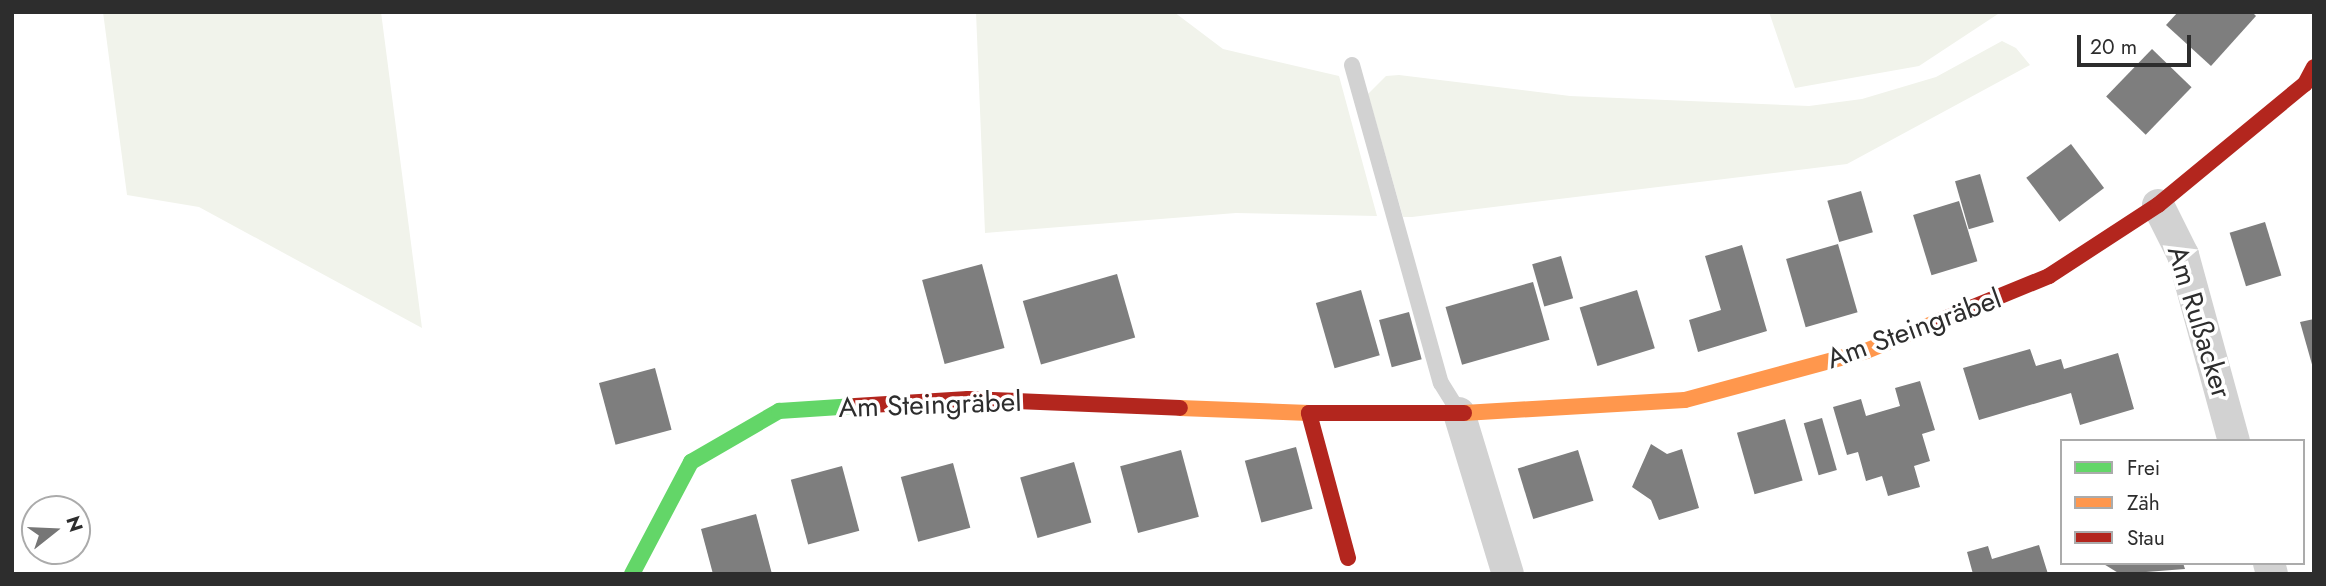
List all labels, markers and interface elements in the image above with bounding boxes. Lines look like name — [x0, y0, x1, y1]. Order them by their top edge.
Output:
scale bar — [2081, 21, 2195, 65]
text: 20 m — [2090, 32, 2137, 62]
street label: Am Rußacker — [2160, 242, 2238, 402]
street label: Am Steingräbel — [1822, 282, 2006, 376]
street label: Am Steingräbel — [838, 385, 1022, 425]
legend — [2060, 439, 2305, 565]
text: Frei — [2127, 453, 2160, 483]
text: Zäh — [2127, 488, 2160, 518]
north arrow — [21, 495, 91, 565]
text: N — [59, 513, 90, 535]
text: Stau — [2127, 523, 2165, 553]

